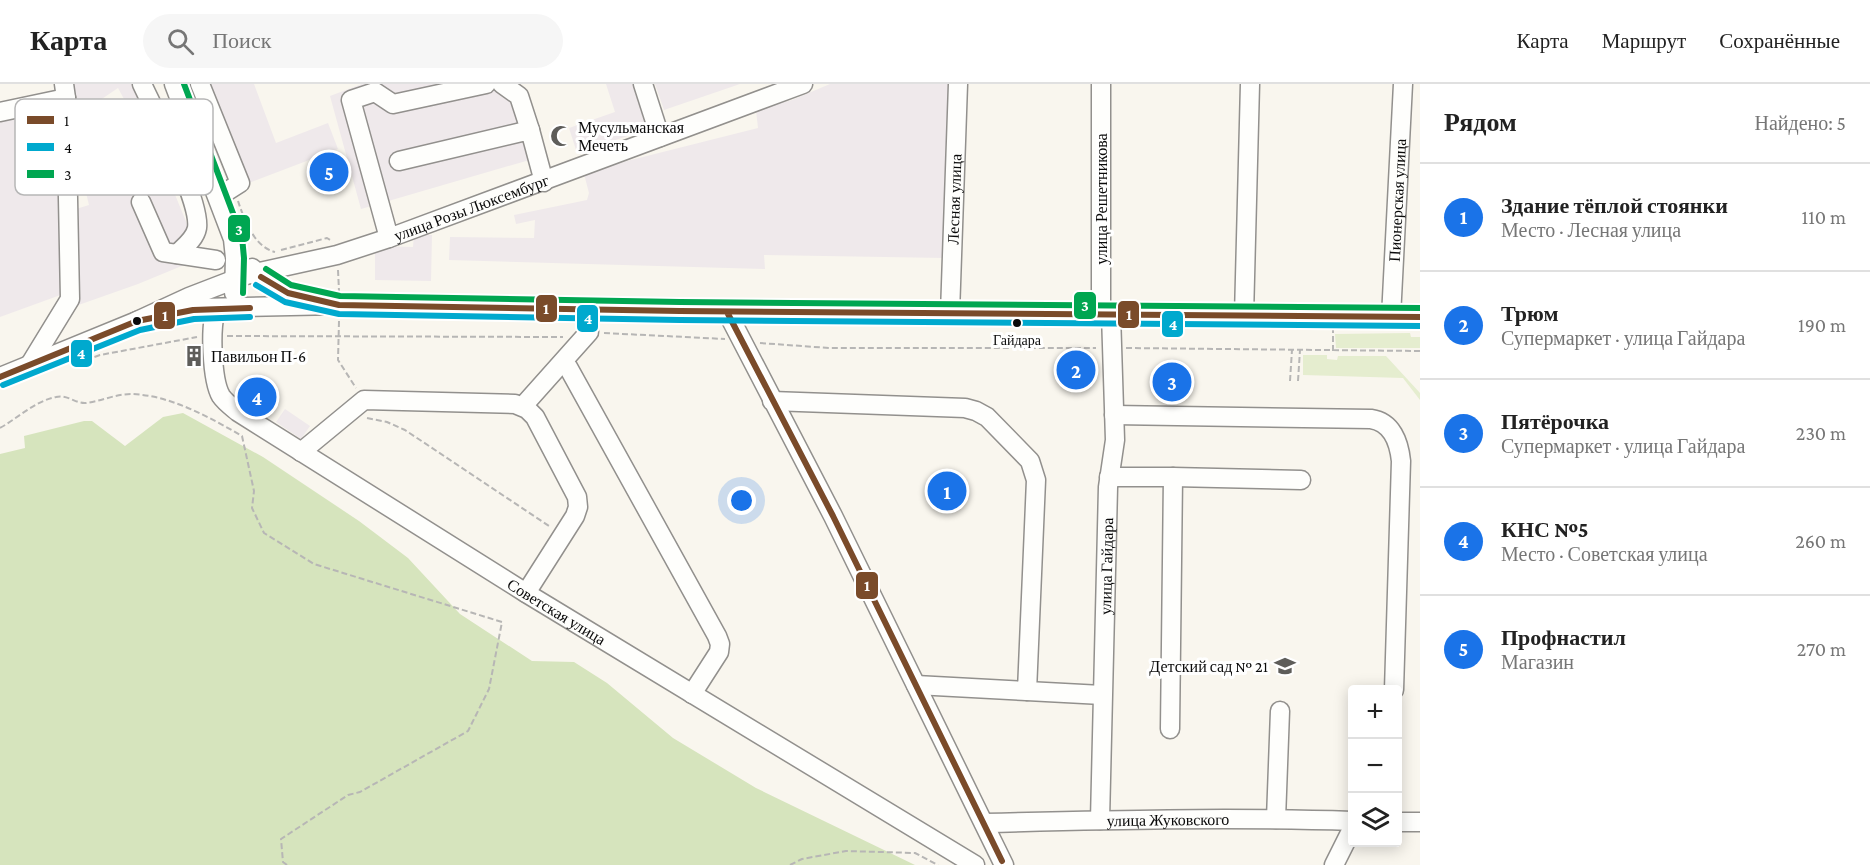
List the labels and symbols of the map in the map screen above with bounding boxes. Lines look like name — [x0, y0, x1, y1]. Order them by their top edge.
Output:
legend — [15, 99, 213, 195]
text: 1 — [64, 112, 69, 129]
place label: Мусульманская Мечеть — [578, 119, 685, 154]
mosque icon: Мусульманская Мечеть — [549, 124, 573, 148]
street label: улица Решетникова — [1093, 133, 1111, 265]
street label: Пионерская улица — [1385, 138, 1409, 262]
text: 4 — [64, 139, 72, 156]
pin: 5 — [310, 150, 348, 194]
street label: Лесная улица — [944, 153, 965, 245]
text: 3 — [64, 166, 72, 183]
street label: улица Розы Люксембург — [391, 171, 551, 245]
line badge: 3 — [227, 214, 251, 243]
text: 3 — [235, 221, 243, 238]
line badge: 3 — [1073, 291, 1097, 320]
line badge: 1 — [535, 294, 558, 323]
text: 3 — [1081, 297, 1089, 314]
text: 1 — [543, 300, 549, 317]
line badge: 1 — [1117, 300, 1140, 329]
line badge: 1 — [153, 301, 176, 330]
line badge: 4 — [576, 304, 599, 333]
text: 1 — [1126, 306, 1132, 323]
text: 1 — [162, 307, 168, 324]
text: 4 — [584, 310, 593, 327]
line badge: 4 — [1161, 310, 1184, 338]
unlabelled marker — [131, 315, 143, 327]
text: 4 — [1169, 316, 1178, 333]
marker: Гайдара — [1011, 317, 1023, 329]
place label: Гайдара — [993, 332, 1042, 348]
line badge: 4 — [70, 339, 93, 368]
building icon: Павильон П-6 — [182, 344, 206, 368]
text: 4 — [77, 345, 86, 362]
place label: Павильон П-6 — [211, 348, 306, 365]
pin: 2 — [1056, 348, 1096, 392]
pin: 3 — [1152, 360, 1192, 404]
pin: 4 — [238, 374, 276, 420]
pin: 1 — [928, 468, 966, 514]
your location — [727, 486, 756, 515]
street label: улица Гайдара — [1096, 517, 1117, 615]
line badge: 1 — [855, 571, 879, 600]
street label: Советская улица — [504, 575, 609, 648]
text: 1 — [864, 577, 870, 594]
school or university icon: Детский сад № 21 — [1273, 654, 1297, 678]
place label: Детский сад № 21 — [1149, 658, 1268, 676]
street label: улица Жуковского — [1106, 811, 1229, 830]

